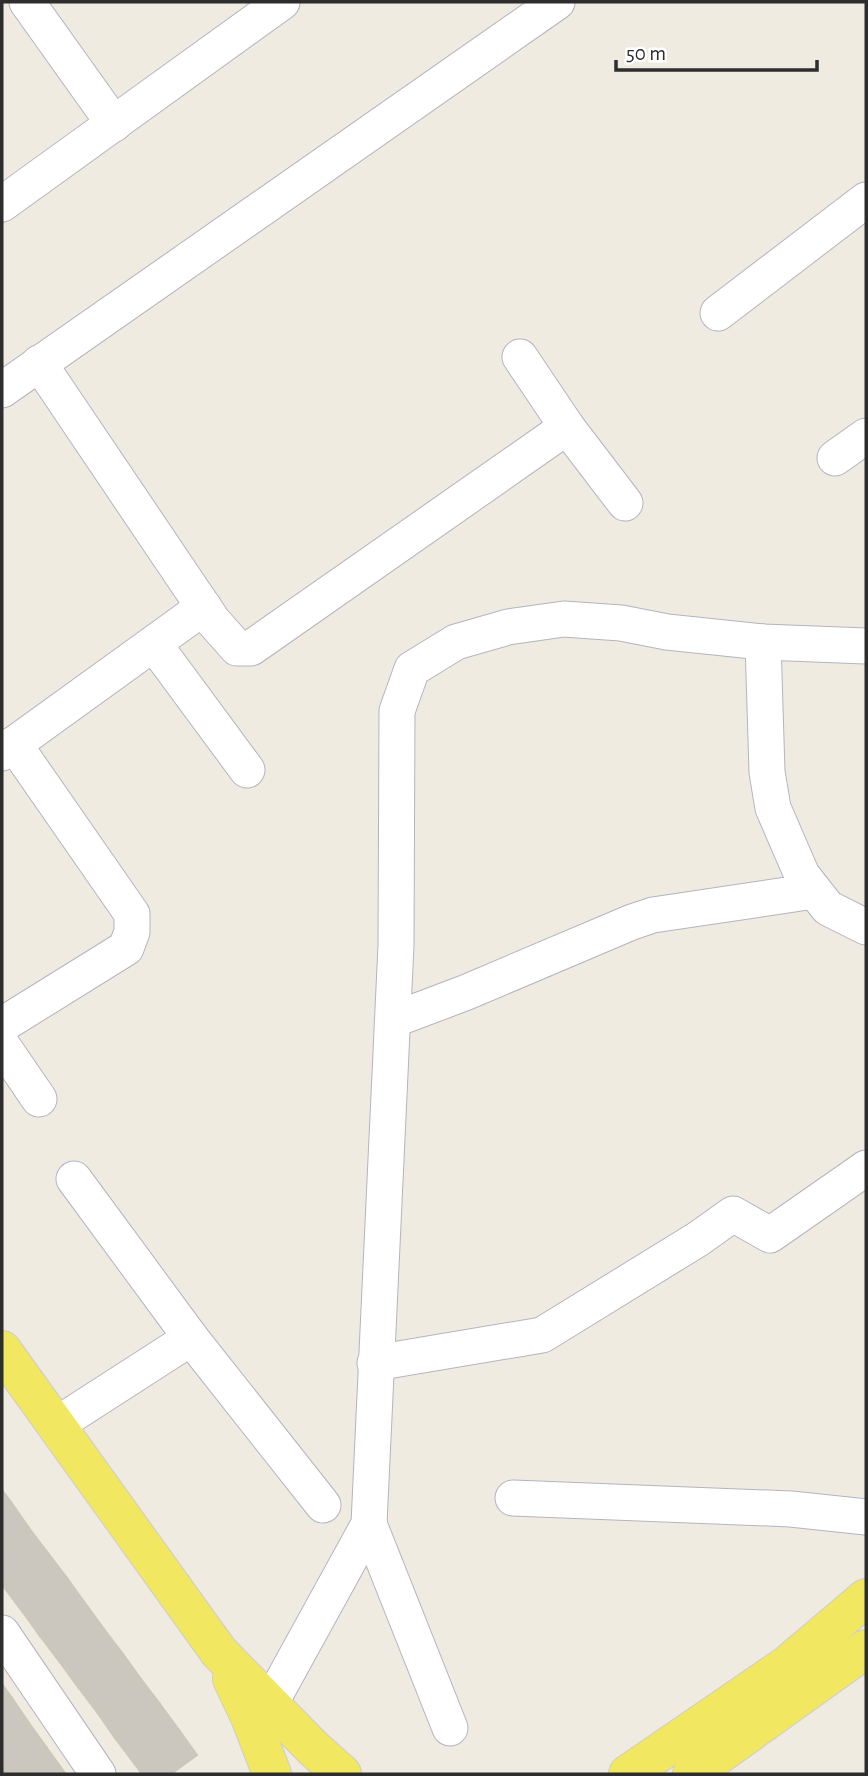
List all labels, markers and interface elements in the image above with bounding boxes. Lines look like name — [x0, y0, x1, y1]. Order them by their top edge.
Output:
scale bar — [616, 28, 817, 72]
text: 50 m — [626, 43, 666, 64]

